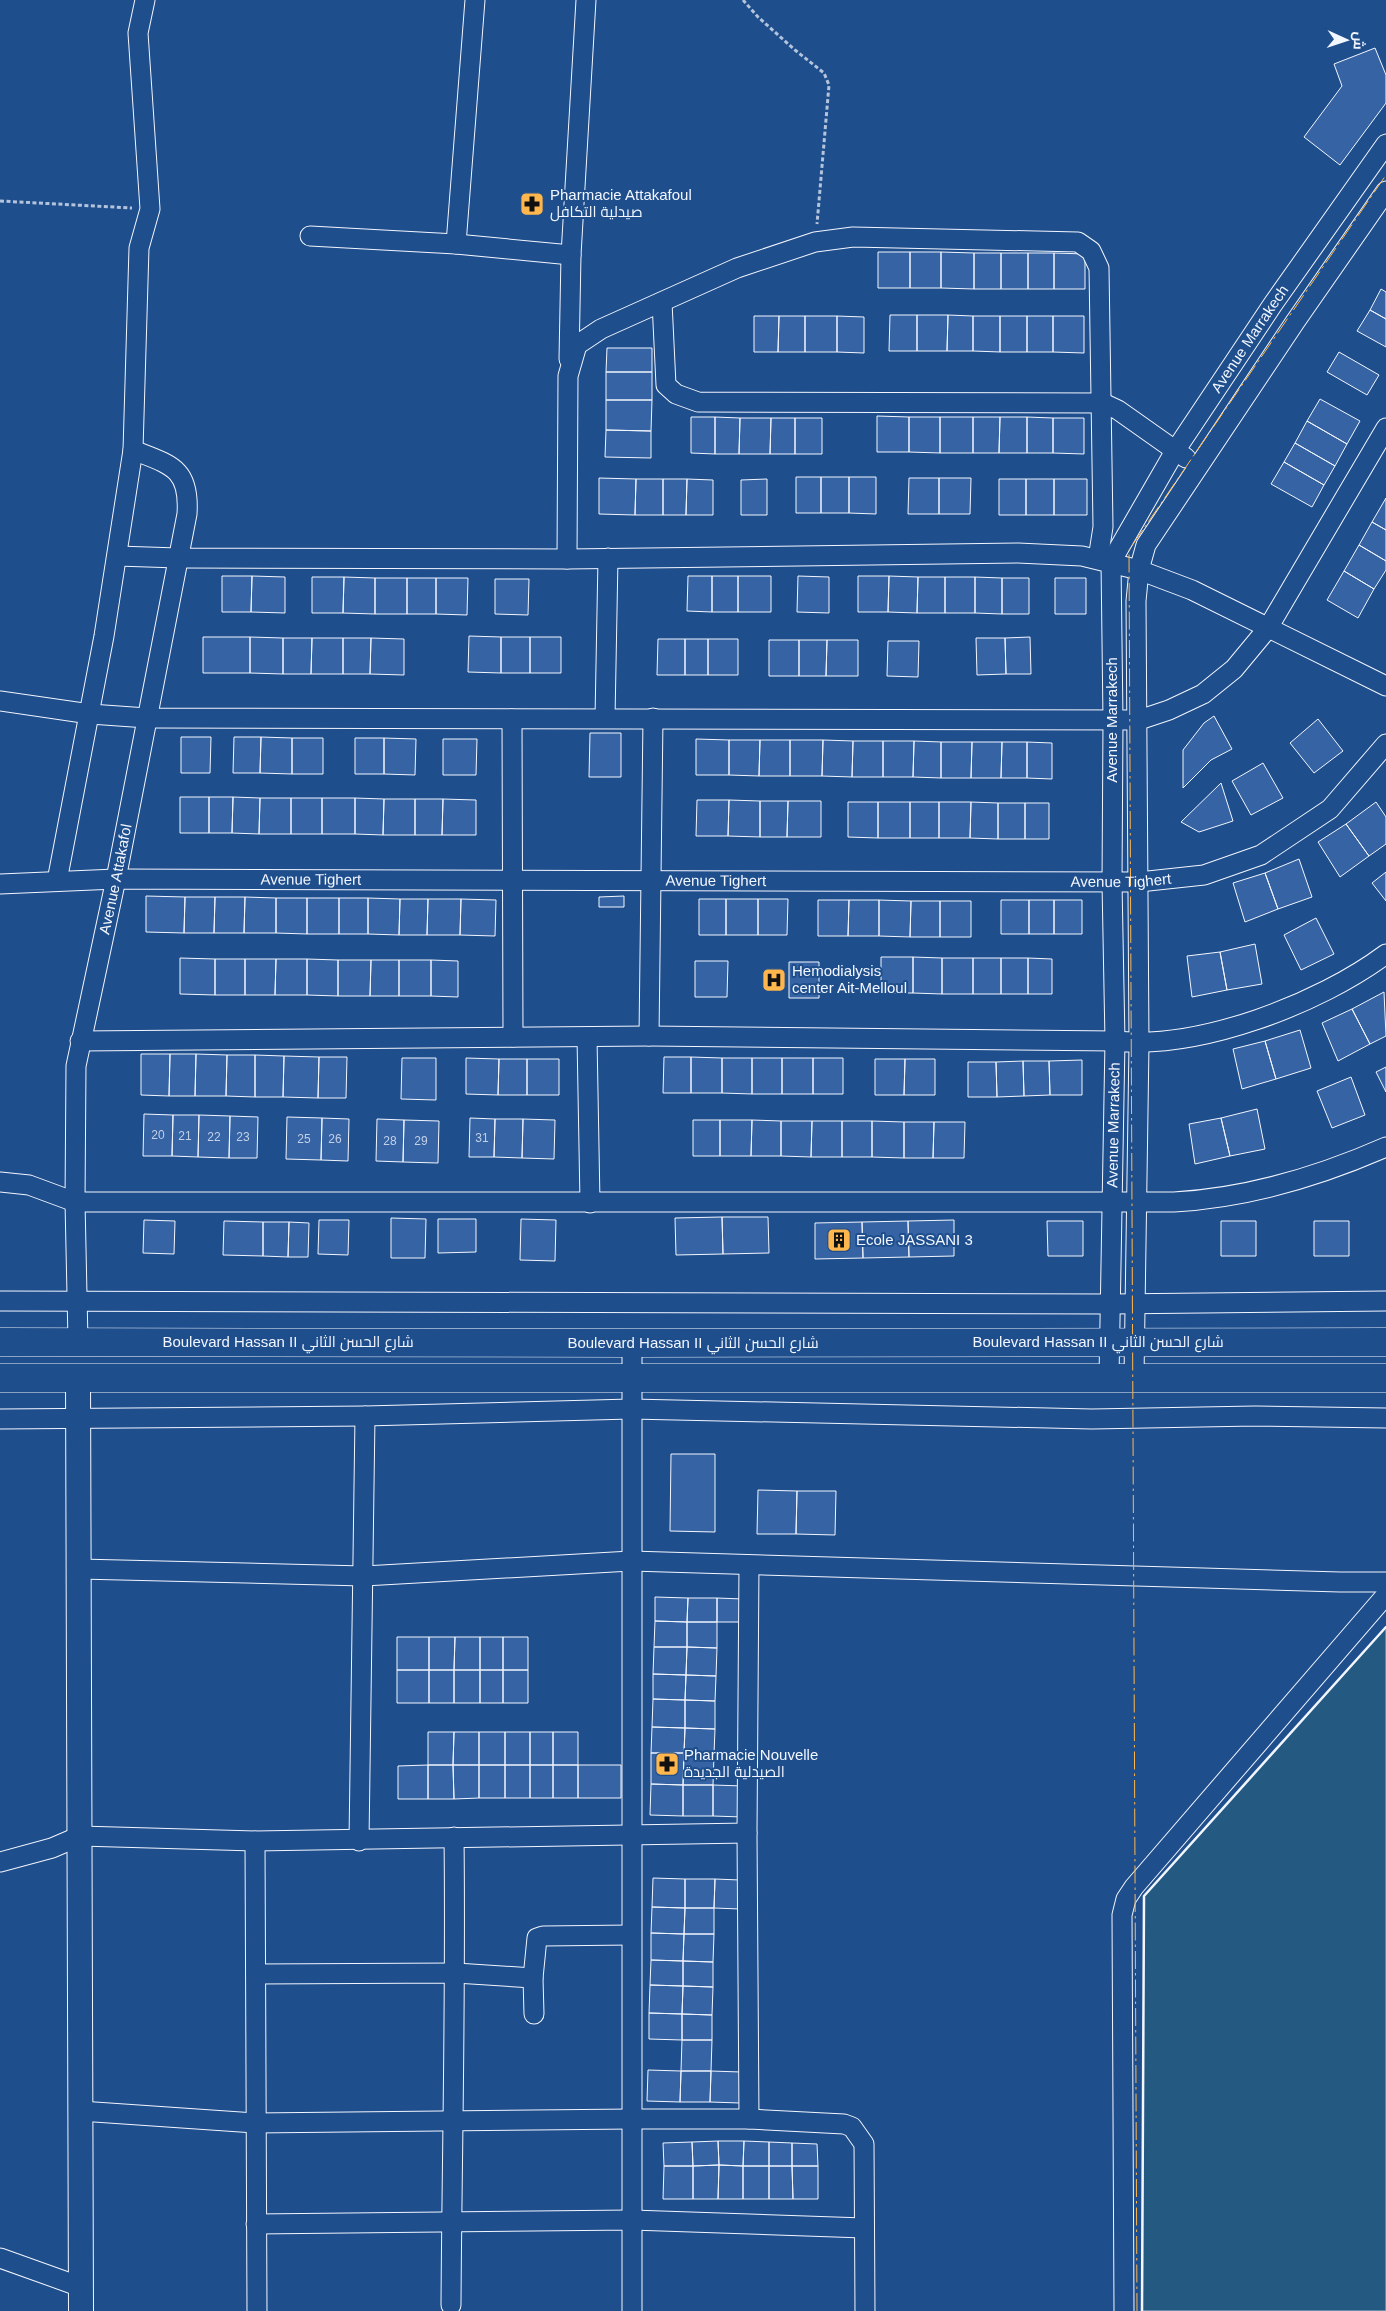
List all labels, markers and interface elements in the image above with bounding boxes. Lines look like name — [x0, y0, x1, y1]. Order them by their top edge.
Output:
north arrow — [1321, 15, 1371, 65]
text: ش — [1350, 31, 1367, 50]
place label: Pharmacie Attakafoul صيدلية التكافل — [550, 186, 692, 222]
pharmacy icon: Pharmacie Attakafoul صيدلية التكافل — [519, 191, 545, 217]
street label: Avenue Marrakech — [1207, 282, 1292, 396]
street label: Avenue Marrakech — [1103, 657, 1120, 783]
street label: Avenue Attakafol — [95, 822, 135, 936]
street label: Avenue Tighert — [261, 870, 362, 888]
street label: Avenue Tighert — [1071, 870, 1173, 890]
street label: Avenue Tighert — [666, 872, 767, 889]
place label: Hemodialysis center Ait-Melloul — [792, 962, 907, 996]
hospital icon: Hemodialysis center Ait-Melloul — [761, 967, 787, 993]
street label: Avenue Marrakech — [1103, 1062, 1123, 1188]
house number: 20 — [151, 1128, 165, 1142]
house number: 21 — [178, 1129, 192, 1143]
house number: 22 — [207, 1130, 221, 1144]
house number: 23 — [236, 1130, 250, 1144]
house number: 31 — [475, 1131, 489, 1145]
house number: 25 — [297, 1132, 311, 1146]
house number: 26 — [328, 1132, 342, 1146]
house number: 28 — [383, 1134, 397, 1148]
house number: 29 — [414, 1134, 428, 1148]
building icon: Ecole JASSANI 3 — [826, 1227, 852, 1253]
place label: Ecole JASSANI 3 — [856, 1231, 973, 1248]
street label: Boulevard Hassan II شارع الحسن الثاني — [162, 1333, 414, 1354]
street label: Boulevard Hassan II شارع الحسن الثاني — [972, 1333, 1224, 1354]
street label: Boulevard Hassan II شارع الحسن الثاني — [567, 1334, 819, 1355]
place label: Pharmacie Nouvelle الصيدلية الجديدة — [684, 1746, 818, 1780]
pharmacy icon: Pharmacie Nouvelle الصيدلية الجديدة — [654, 1751, 680, 1777]

